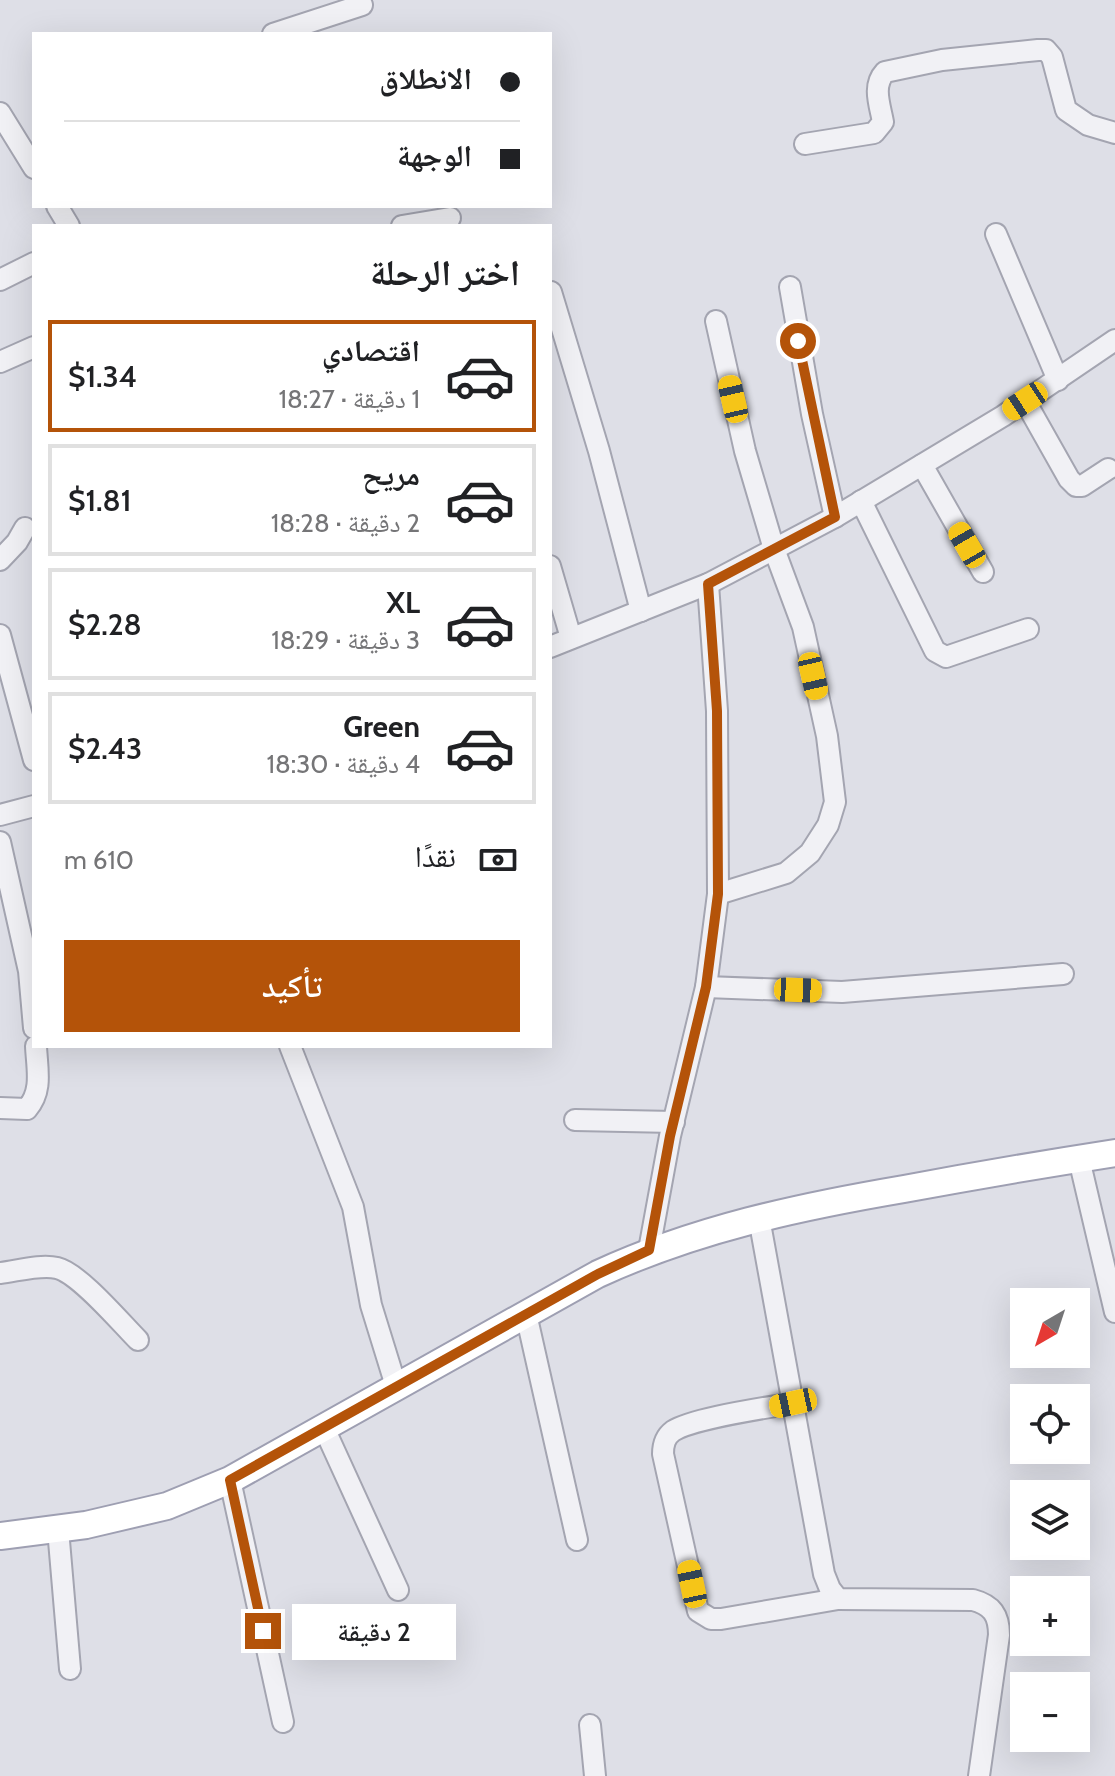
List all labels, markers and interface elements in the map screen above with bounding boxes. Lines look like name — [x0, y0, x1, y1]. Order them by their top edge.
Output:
text: الانطلاق — [379, 60, 472, 97]
text: الوجهة — [397, 137, 472, 174]
text: اختر الرحلة — [370, 250, 520, 294]
route start — [780, 323, 816, 359]
text: اقتصادي — [322, 332, 420, 369]
icon: car — [444, 340, 516, 412]
text: $1.34 — [68, 358, 137, 395]
car — [716, 373, 750, 425]
car — [998, 378, 1052, 424]
text: 1 دقيقة · 18:27 — [279, 383, 420, 415]
text: مريح — [362, 456, 420, 493]
icon: car — [444, 464, 516, 536]
text: $1.81 — [68, 482, 131, 519]
text: 2 دقيقة · 18:28 — [271, 507, 420, 539]
car — [945, 518, 989, 572]
text: XL — [386, 584, 420, 621]
icon: car — [444, 588, 516, 660]
text: $2.28 — [68, 606, 142, 643]
text: 3 دقيقة · 18:29 — [271, 624, 420, 656]
car — [796, 650, 830, 702]
text: Green — [343, 708, 420, 745]
icon: car — [444, 712, 516, 784]
text: $2.43 — [68, 730, 142, 767]
text: 4 دقيقة · 18:30 — [267, 748, 420, 780]
text: نقدًا — [415, 838, 456, 875]
icon: cash — [476, 838, 520, 882]
text: 610 m — [64, 844, 134, 876]
button: تأكيد — [64, 940, 520, 1032]
car — [774, 977, 822, 1003]
north arrow — [1010, 1288, 1090, 1368]
map controls — [1010, 1288, 1090, 1752]
button: locate — [1010, 1384, 1090, 1464]
car — [767, 1386, 819, 1420]
button: layers — [1010, 1480, 1090, 1560]
car — [675, 1558, 709, 1610]
button: + — [1010, 1576, 1090, 1656]
callout: 2 دقيقة — [291, 1603, 455, 1659]
route end — [245, 1613, 281, 1649]
text: 2 دقيقة — [337, 1616, 411, 1648]
button: − — [1010, 1672, 1090, 1752]

